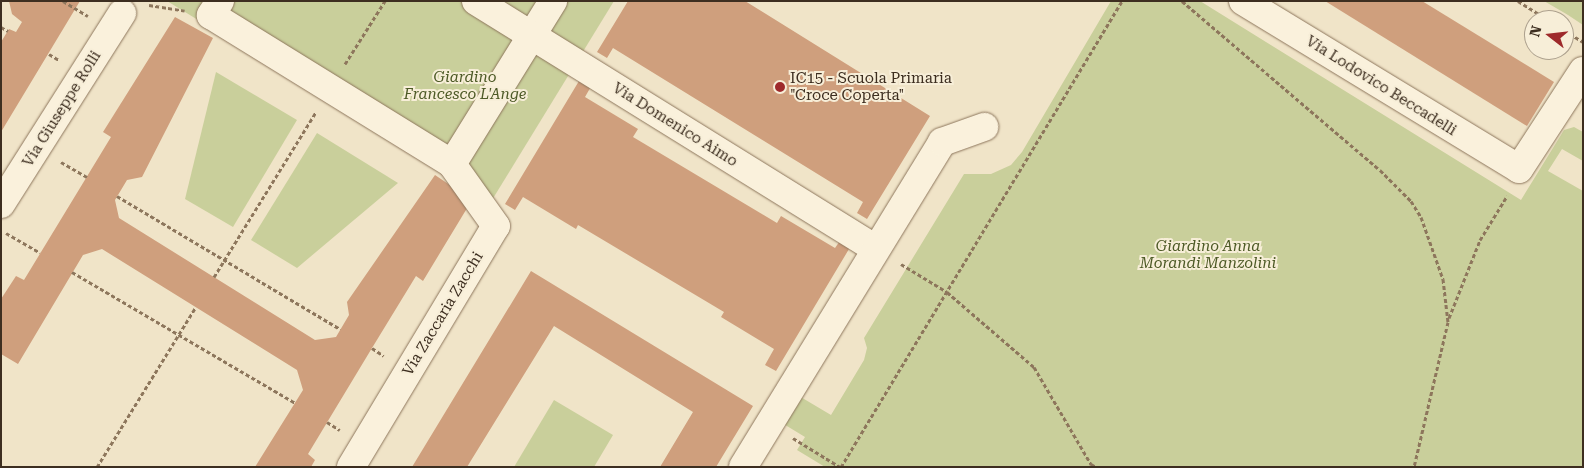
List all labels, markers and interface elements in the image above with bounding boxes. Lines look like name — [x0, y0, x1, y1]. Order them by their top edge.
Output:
north arrow — [1524, 10, 1574, 60]
text: N — [1526, 24, 1545, 39]
street label: Via Lodovico Beccadelli — [1302, 32, 1460, 140]
street label: Via Giuseppe Rolli — [19, 48, 105, 170]
park label: Giardino Francesco L'Ange — [404, 68, 526, 103]
place label: IC15 - Scuola Primaria "Croce Coperta" — [790, 69, 952, 104]
street label: Via Domenico Aimo — [609, 79, 741, 171]
marker: IC15 - Scuola Primaria "Croce Coperta" — [774, 81, 786, 93]
park label: Giardino Anna Morandi Manzolini — [1140, 237, 1276, 272]
street label: Via Zaccaria Zacchi — [399, 249, 487, 379]

